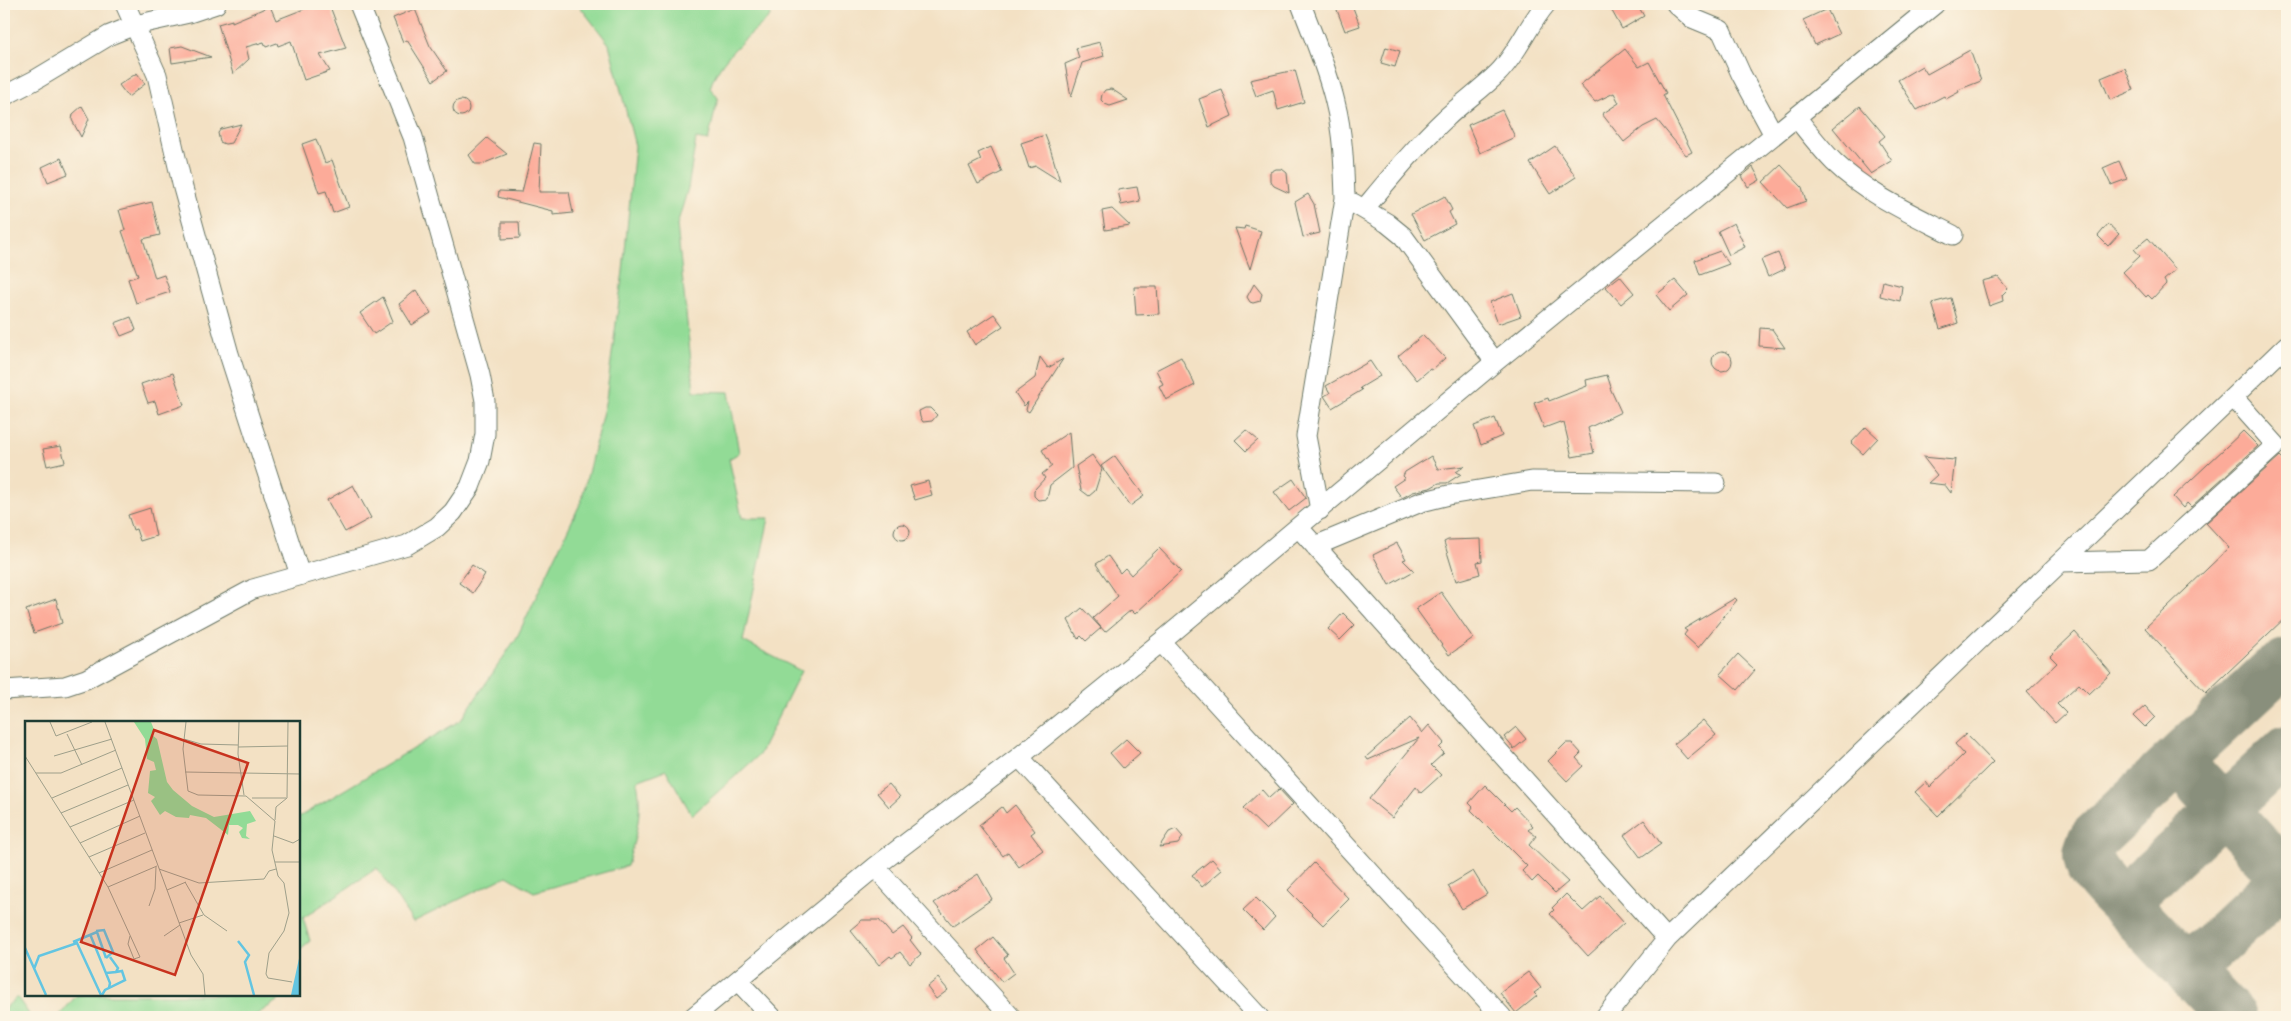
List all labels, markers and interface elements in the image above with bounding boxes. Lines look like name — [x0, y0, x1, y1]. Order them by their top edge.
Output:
inset map — [25, 721, 300, 996]

